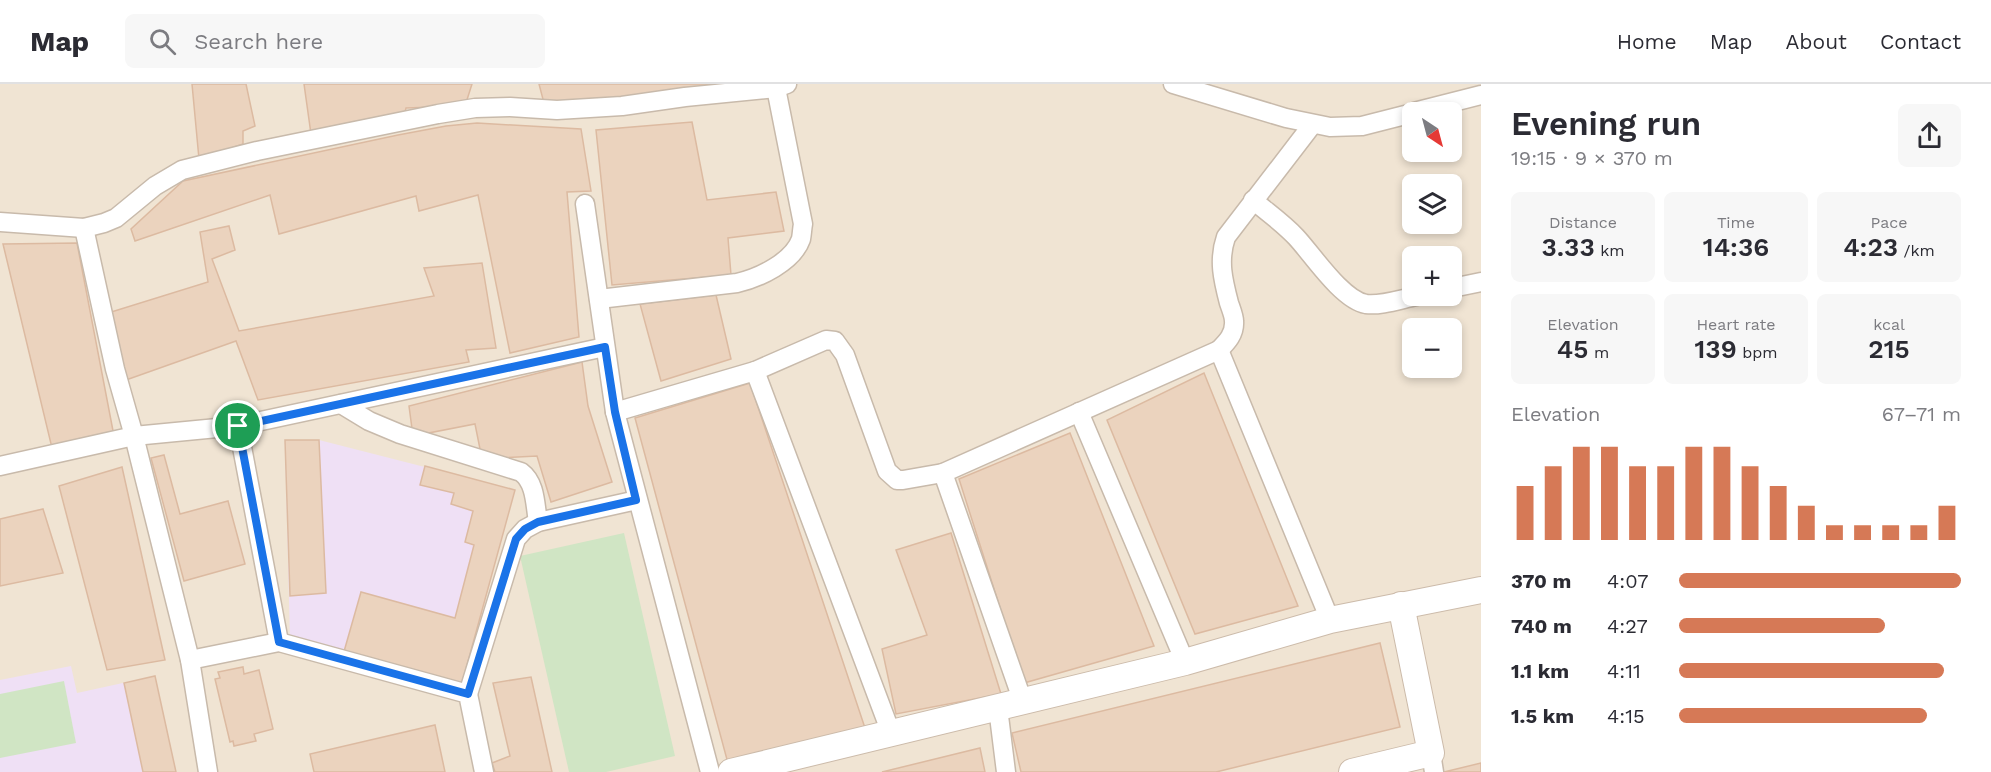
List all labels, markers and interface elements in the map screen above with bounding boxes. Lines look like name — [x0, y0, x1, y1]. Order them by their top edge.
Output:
search box — [125, 14, 545, 68]
text: Map — [30, 25, 89, 58]
icon: search — [146, 25, 179, 58]
text: Search here — [194, 29, 323, 54]
text: Home — [1617, 29, 1677, 54]
text: Map — [1710, 29, 1753, 54]
text: About — [1786, 29, 1847, 54]
text: Contact — [1880, 29, 1961, 54]
north arrow — [1402, 102, 1462, 162]
map controls — [1402, 102, 1462, 378]
text: Evening run — [1511, 104, 1701, 143]
button: share — [1898, 104, 1961, 167]
text: 19:15 · 9 × 370 m — [1511, 146, 1673, 170]
button: layers — [1402, 174, 1462, 234]
text: Distance — [1549, 213, 1617, 232]
text: Time — [1717, 213, 1755, 232]
text: Pace — [1870, 213, 1908, 232]
text: 3.33 — [1541, 232, 1595, 262]
text: 14:36 — [1703, 232, 1769, 262]
text: 4:23 — [1843, 232, 1898, 262]
text: km — [1595, 241, 1625, 260]
text: /km — [1898, 241, 1935, 260]
button: + — [1402, 246, 1462, 306]
text: Elevation — [1547, 315, 1619, 334]
text: Heart rate — [1696, 315, 1776, 334]
text: kcal — [1873, 315, 1905, 334]
button: − — [1402, 318, 1462, 378]
text: 45 — [1557, 334, 1588, 364]
text: 139 — [1695, 334, 1737, 364]
text: 215 — [1868, 334, 1910, 364]
text: m — [1588, 343, 1609, 362]
text: bpm — [1737, 343, 1777, 362]
pin — [212, 400, 263, 451]
text: Elevation — [1511, 402, 1600, 426]
text: 67–71 m — [1882, 402, 1961, 426]
icon: arrive — [221, 409, 254, 442]
text: 370 m — [1511, 569, 1571, 593]
text: 4:07 — [1607, 569, 1648, 593]
text: 740 m — [1511, 614, 1572, 638]
text: 4:27 — [1607, 614, 1648, 638]
text: 1.1 km — [1511, 659, 1569, 683]
text: 4:11 — [1607, 659, 1641, 683]
text: 1.5 km — [1511, 704, 1574, 728]
text: 4:15 — [1607, 704, 1645, 728]

